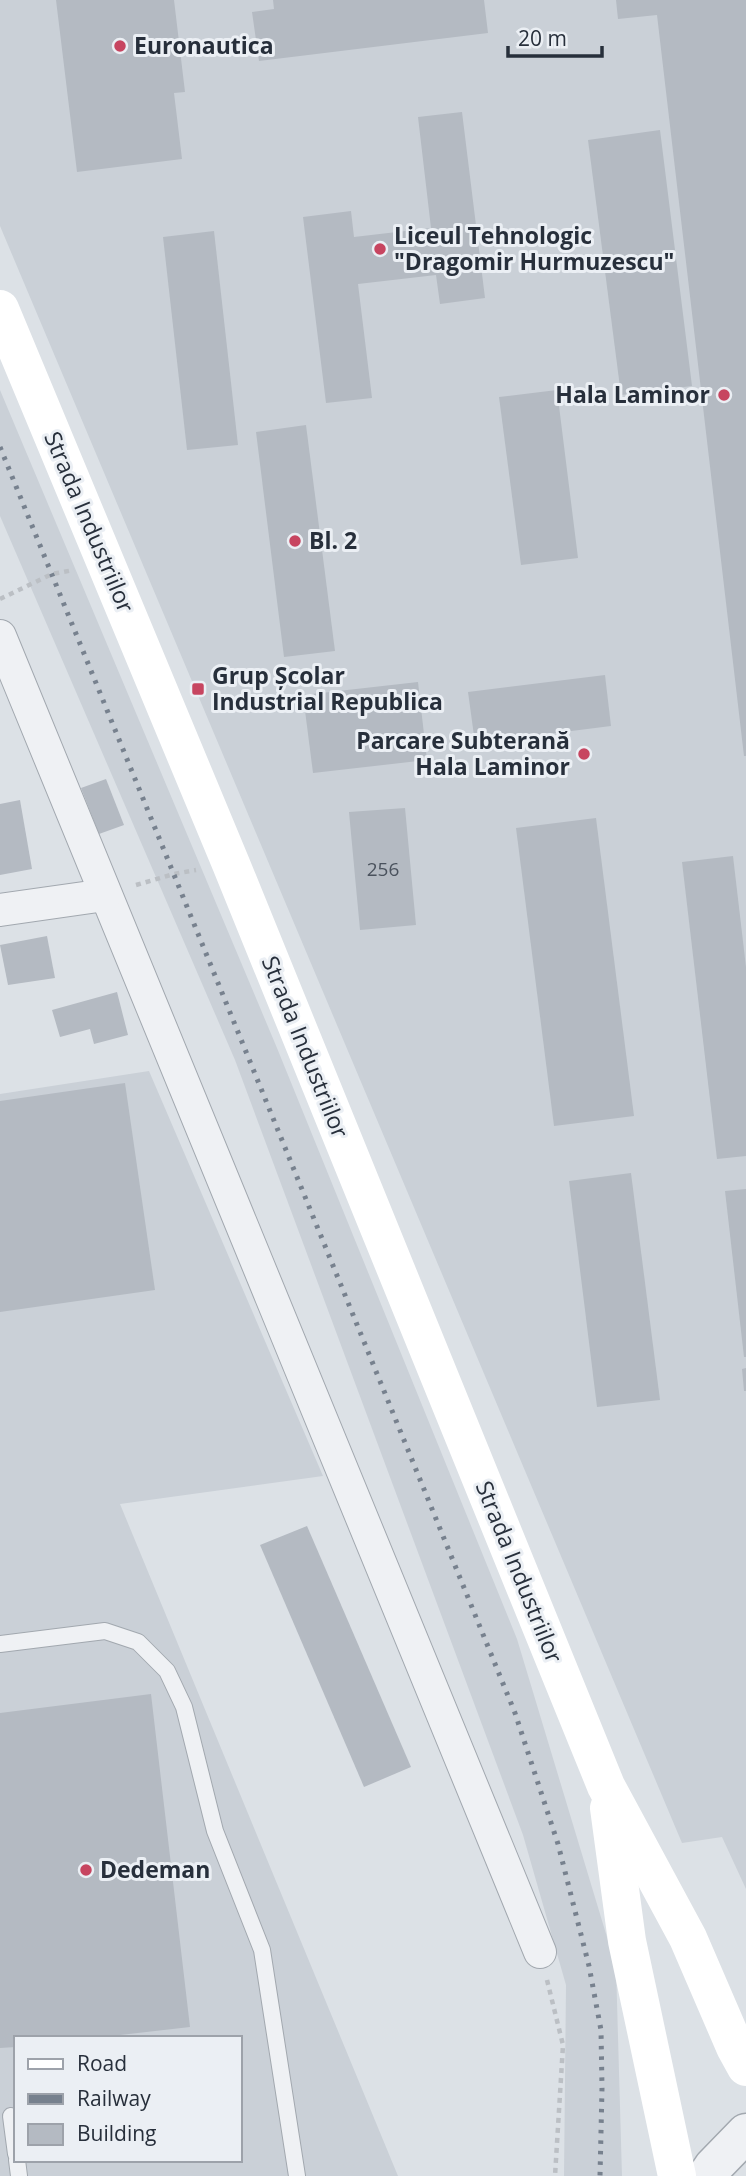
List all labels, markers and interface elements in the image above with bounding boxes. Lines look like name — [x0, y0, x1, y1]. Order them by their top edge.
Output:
scale bar — [508, 14, 602, 58]
text: 20 m — [518, 24, 567, 52]
place label: Euronautica — [134, 29, 274, 61]
marker: Euronautica — [112, 38, 128, 54]
place label: Liceul Tehnologic "Dragomir Hurmuzescu" — [394, 219, 674, 277]
marker: Liceul Tehnologic "Dragomir Hurmuzescu" — [372, 241, 388, 257]
place label: Hala Laminor — [555, 378, 710, 410]
marker: Hala Laminor — [716, 387, 732, 403]
street label: Strada Industriilor — [37, 426, 143, 618]
place label: Bl. 2 — [309, 524, 357, 556]
marker: Bl. 2 — [287, 533, 303, 549]
place label: Grup Școlar Industrial Republica — [212, 659, 443, 717]
marker: Grup Școlar Industrial Republica — [190, 681, 206, 697]
place label: Parcare Subterană Hala Laminor — [356, 724, 570, 782]
marker: Parcare Subterană Hala Laminor — [576, 746, 592, 762]
house number: 256 — [367, 856, 399, 882]
street label: Strada Industriilor — [255, 951, 357, 1143]
street label: Strada Industriilor — [469, 1476, 571, 1668]
place label: Dedeman — [100, 1853, 210, 1885]
marker: Dedeman — [78, 1862, 94, 1878]
legend — [14, 2036, 242, 2162]
text: Road — [77, 2049, 127, 2077]
text: Railway — [77, 2084, 151, 2112]
text: Building — [77, 2119, 156, 2147]

